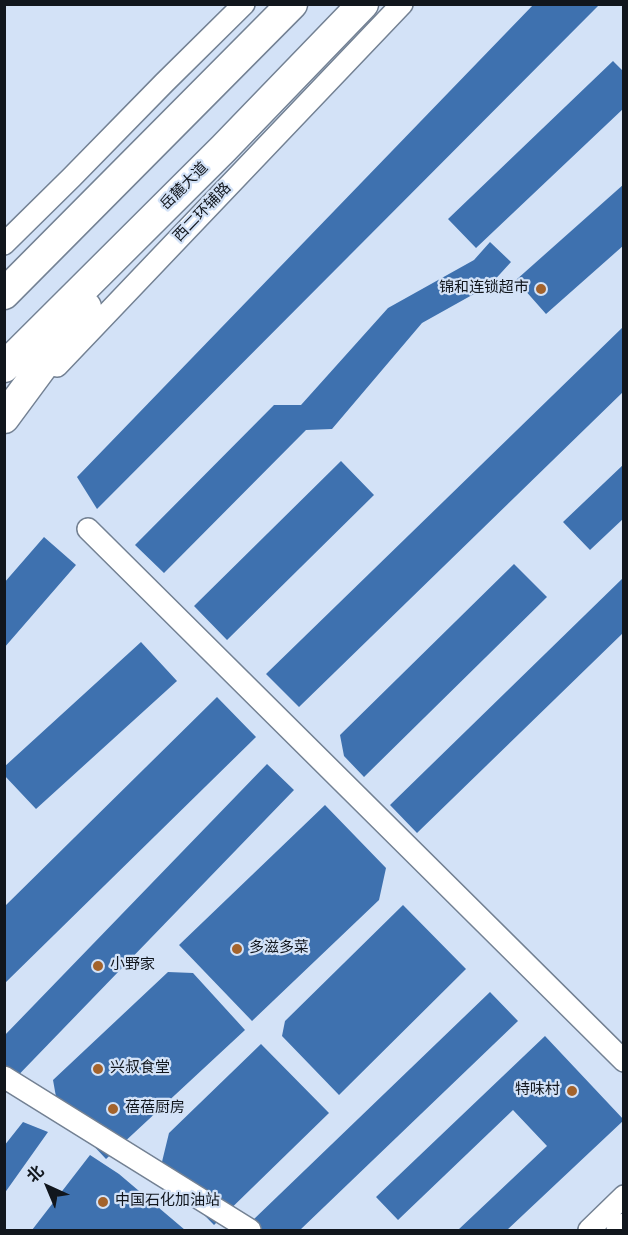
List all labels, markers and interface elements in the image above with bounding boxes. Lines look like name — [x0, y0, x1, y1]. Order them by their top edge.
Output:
street label: 岳麓大道 — [157, 159, 213, 215]
street label: 西二环辅路 — [170, 180, 236, 246]
place label: 锦和连锁超市 — [439, 280, 529, 298]
marker: 锦和连锁超市 — [534, 282, 548, 296]
place label: 多滋多菜 — [249, 940, 309, 958]
marker: 多滋多菜 — [230, 942, 244, 956]
place label: 小野家 — [110, 957, 155, 975]
marker: 小野家 — [91, 959, 105, 973]
place label: 兴叔食堂 — [110, 1060, 170, 1078]
marker: 兴叔食堂 — [91, 1062, 105, 1076]
place label: 特味村 — [515, 1082, 560, 1100]
marker: 特味村 — [565, 1084, 579, 1098]
place label: 蓓蓓厨房 — [125, 1100, 185, 1118]
marker: 蓓蓓厨房 — [106, 1102, 120, 1116]
north arrow — [18, 1157, 78, 1217]
text: 北 — [22, 1161, 49, 1188]
place label: 中国石化加油站 — [115, 1193, 220, 1211]
marker: 中国石化加油站 — [96, 1195, 110, 1209]

